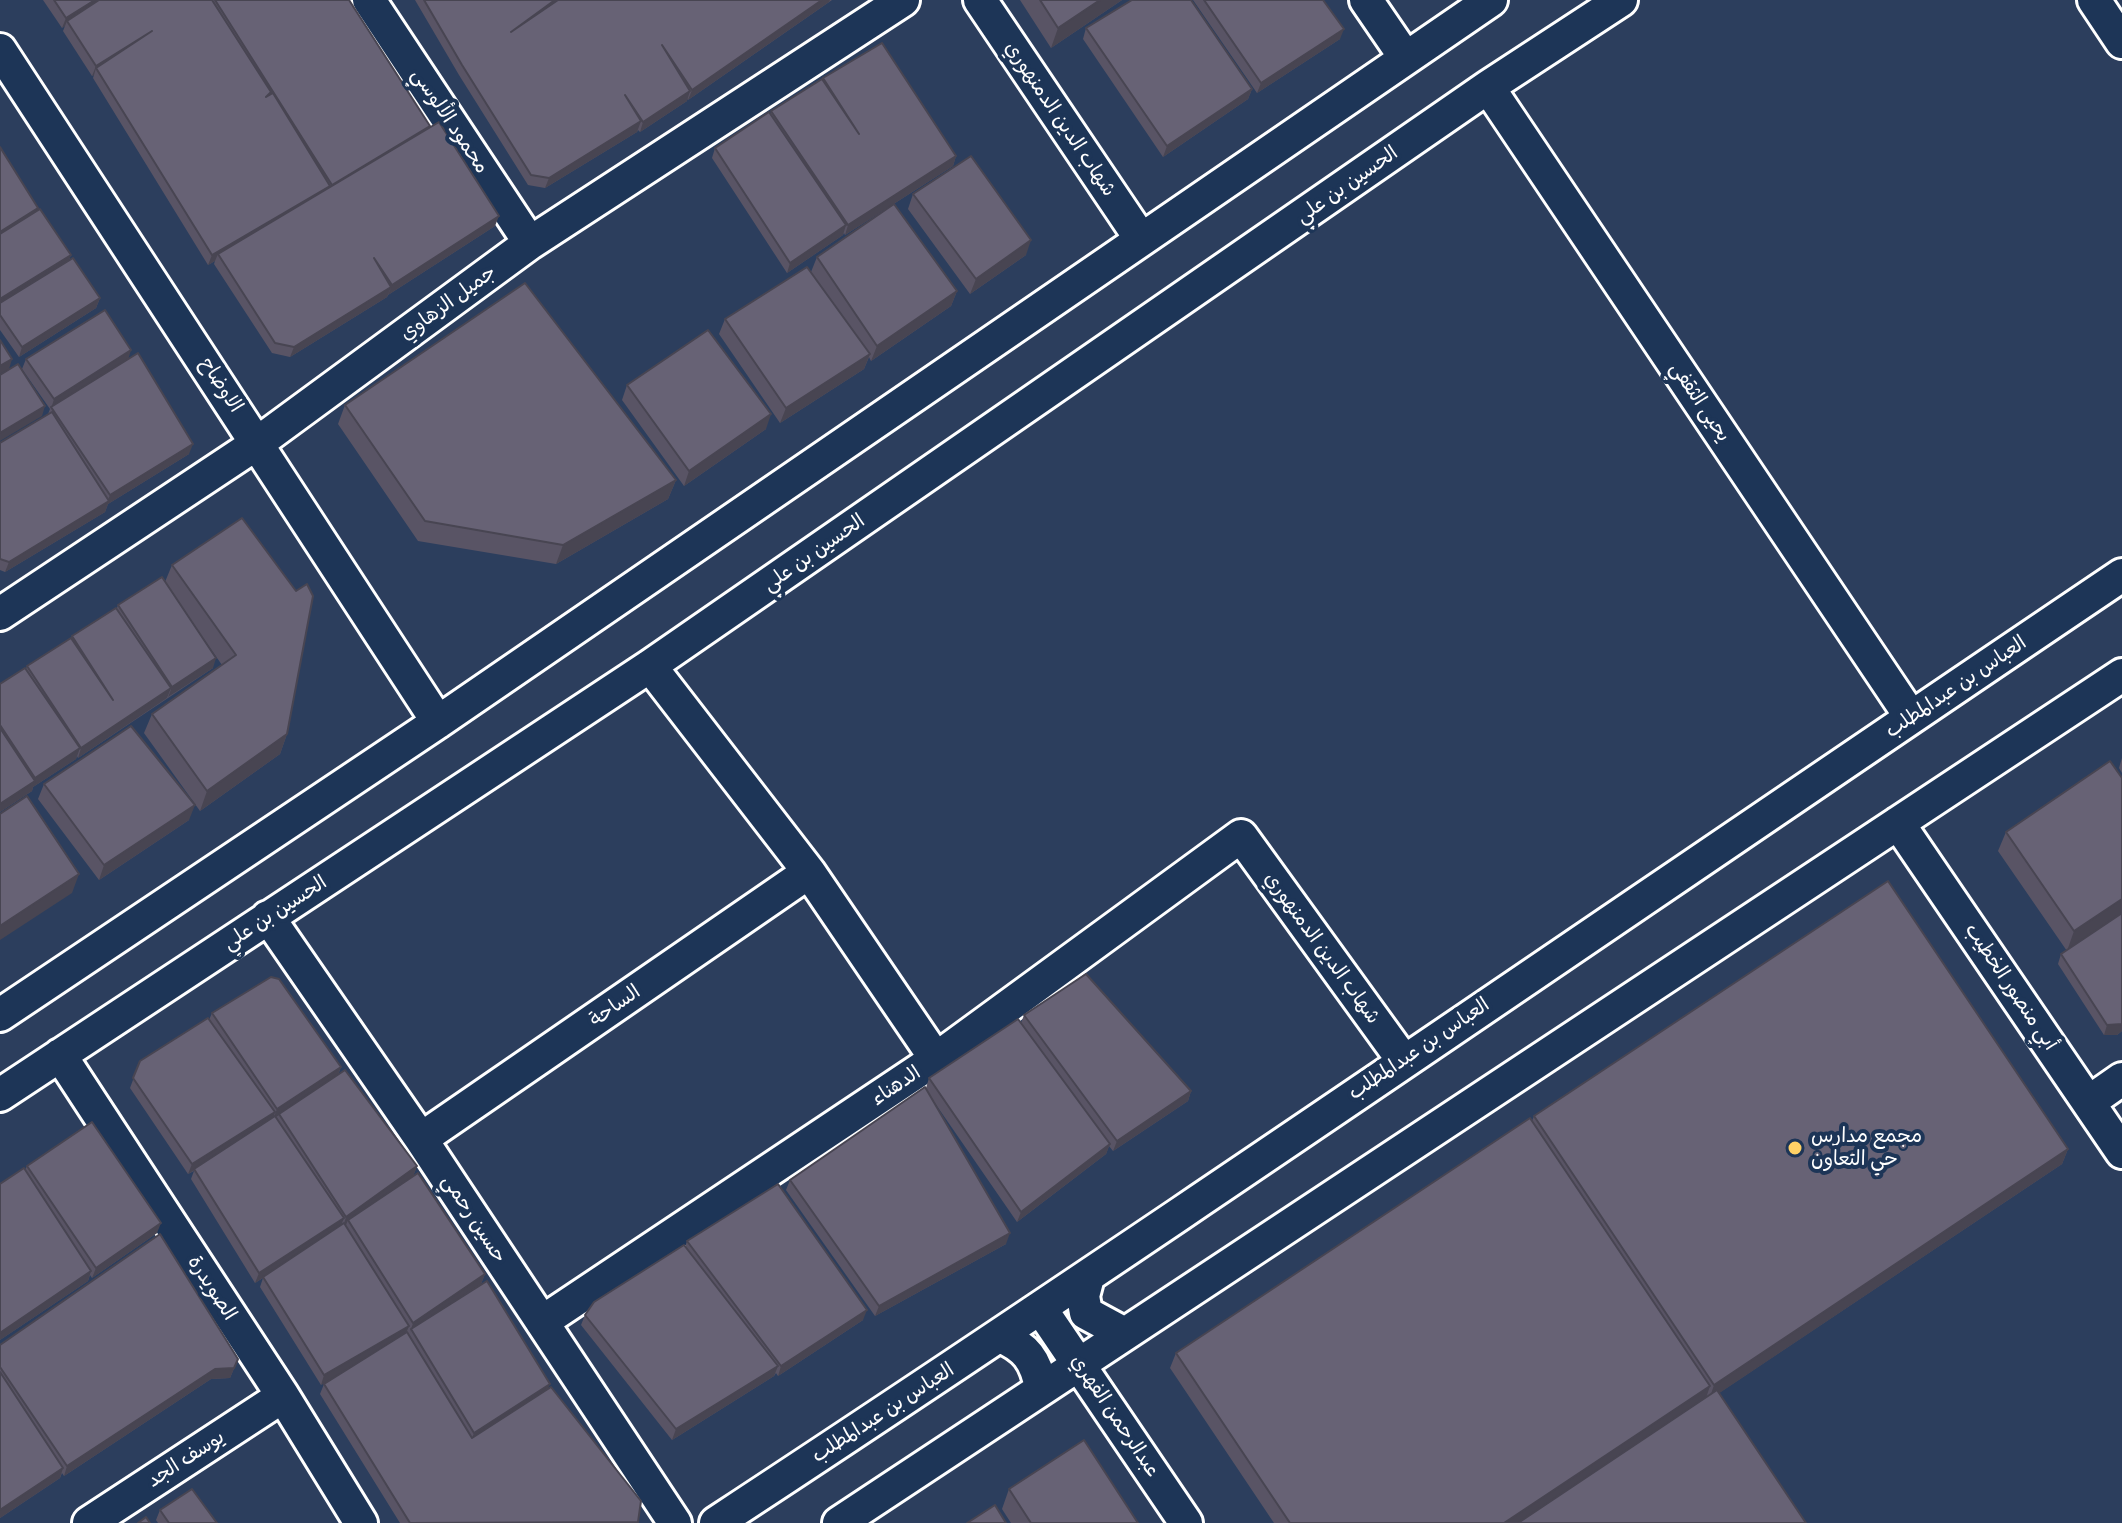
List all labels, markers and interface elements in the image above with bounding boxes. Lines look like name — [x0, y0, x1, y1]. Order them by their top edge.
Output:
street label: شهاب الدين الدمنهوري — [999, 37, 1121, 201]
street label: محمود الألوسي — [406, 64, 494, 178]
street label: الحسين بن علي — [1291, 141, 1403, 229]
street label: جميل الزهاوي — [395, 260, 501, 346]
street label: الاوضاح — [194, 353, 248, 417]
street label: يحيى الثقفي — [1664, 357, 1736, 447]
street label: الحسين بن علي — [758, 509, 870, 597]
street label: العباس بن عبدالمطلب — [1881, 631, 2031, 743]
street label: شهاب الدين الدمنهوري — [1259, 867, 1385, 1029]
street label: الحسين بن علي — [219, 871, 331, 955]
street label: أبي منصور الخطيب — [1960, 919, 2062, 1055]
street label: الساحة — [585, 980, 645, 1032]
street label: العباس بن عبدالمطلب — [1344, 993, 1494, 1105]
street label: الدهناء — [867, 1061, 925, 1111]
place label: مجمع مدارس حي التعاون — [1811, 1124, 1922, 1171]
marker: مجمع مدارس حي التعاون — [1786, 1139, 1804, 1157]
street label: حسين رحمي — [437, 1170, 511, 1268]
street label: الصويدرة — [182, 1251, 242, 1325]
street label: عبدالرحمن الفهري — [1065, 1350, 1165, 1482]
street label: العباس بن عبدالمطلب — [807, 1358, 959, 1468]
street label: يوسف الجد — [143, 1425, 229, 1493]

